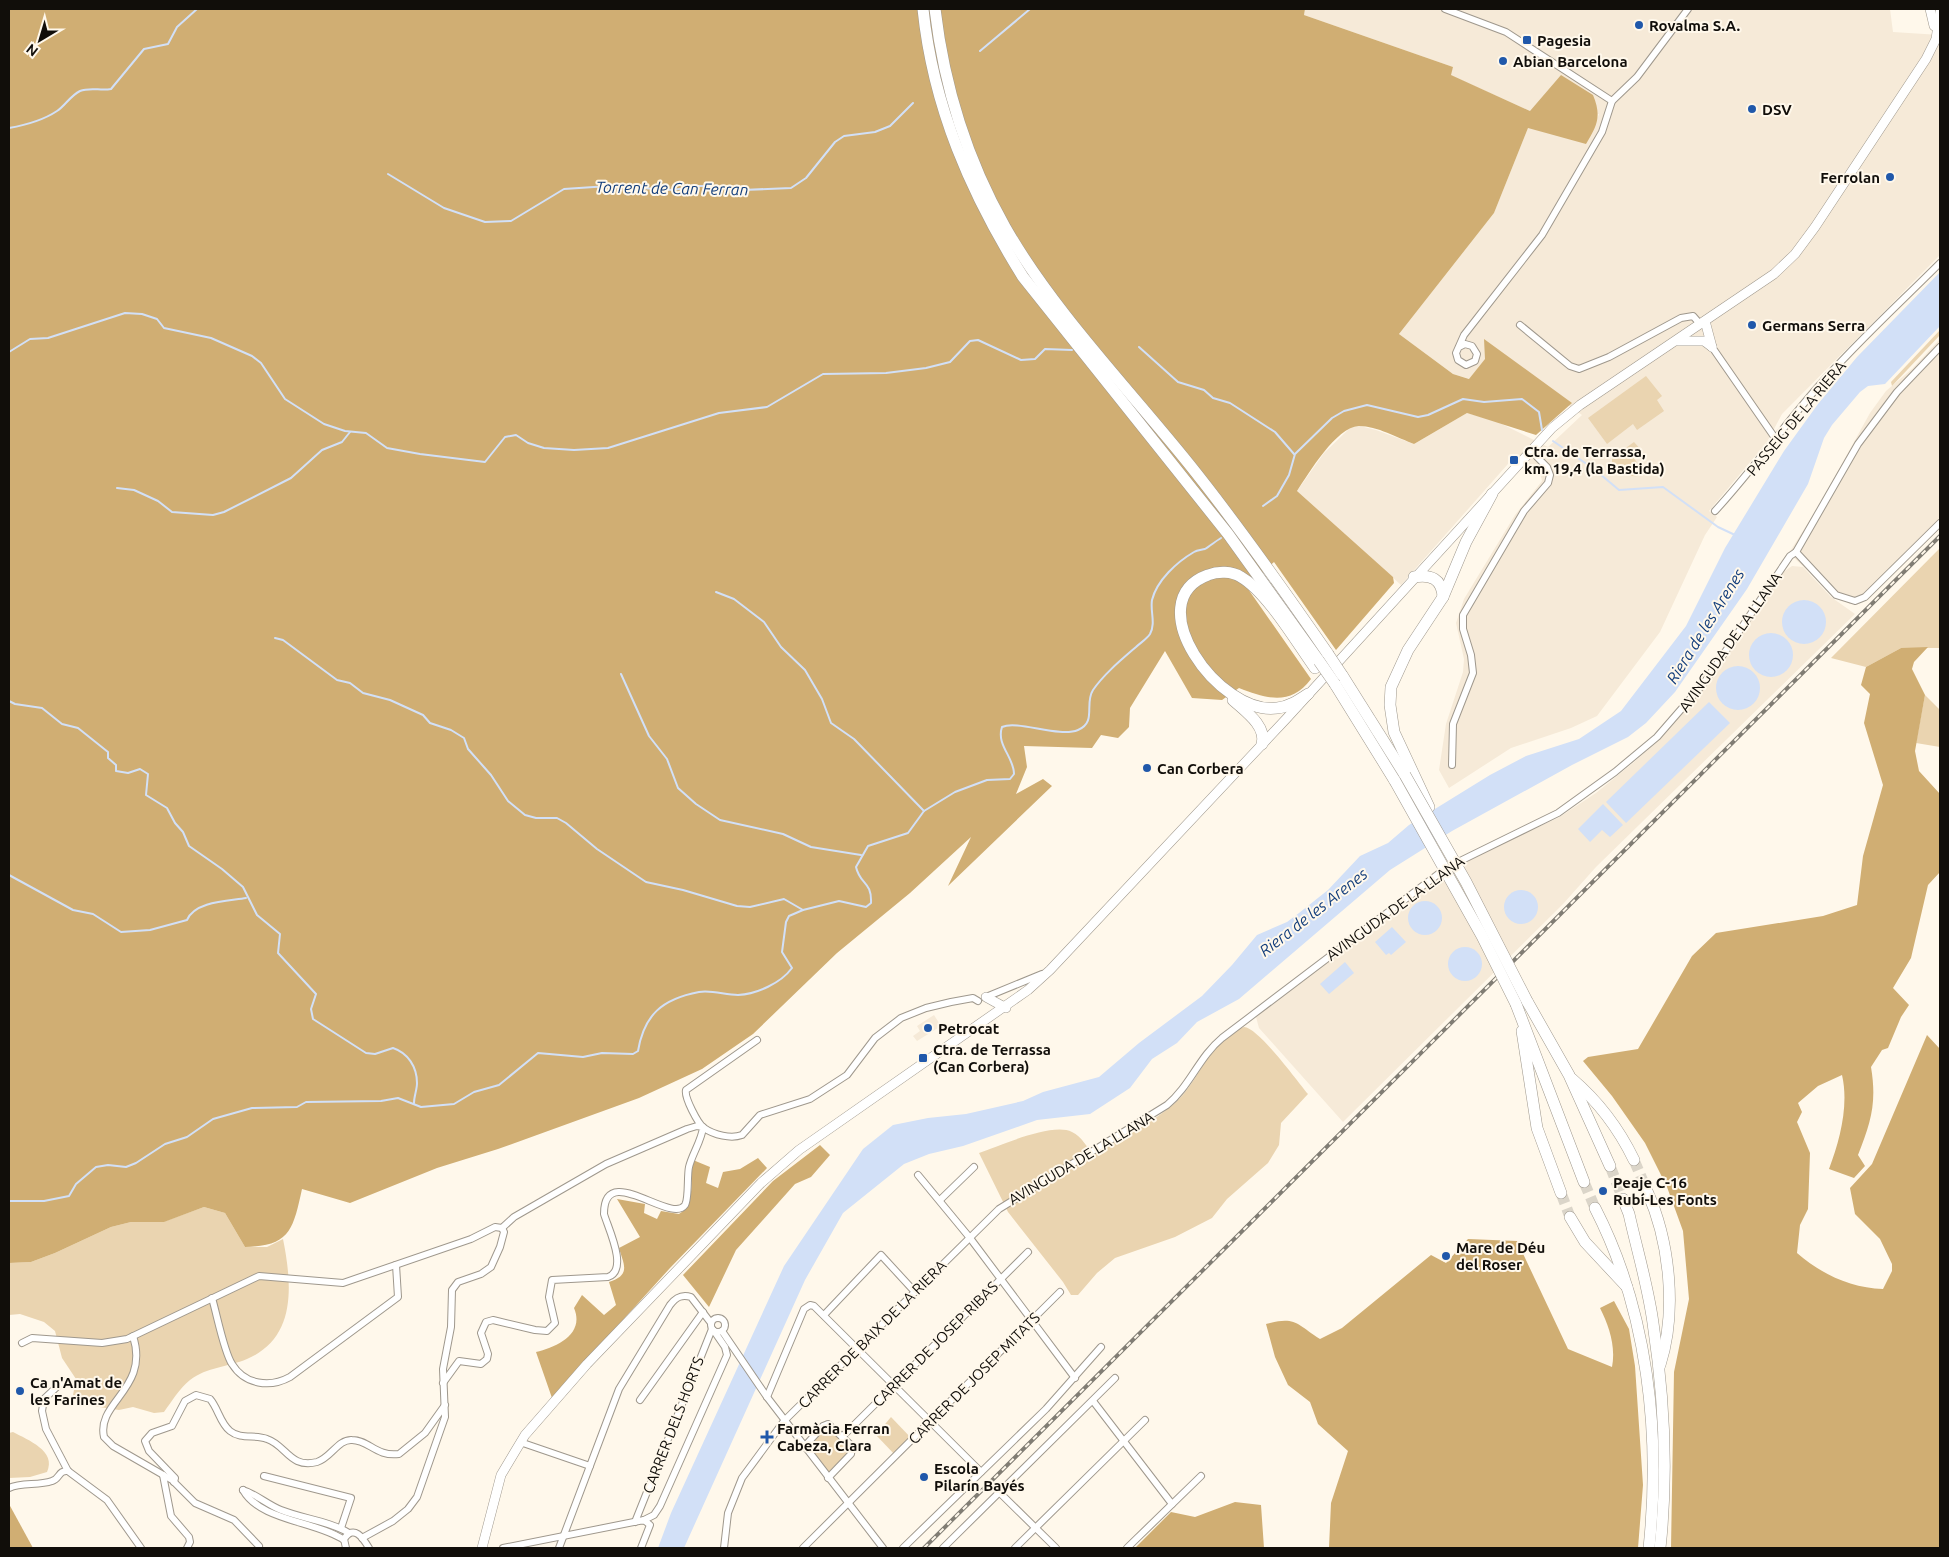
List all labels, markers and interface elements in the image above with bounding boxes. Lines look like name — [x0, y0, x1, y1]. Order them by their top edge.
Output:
north arrow — [15, 15, 65, 65]
place label: Rovalma S.A. — [1649, 17, 1740, 34]
marker: Rovalma S.A. — [1633, 19, 1645, 31]
place label: Pagesia — [1537, 32, 1591, 49]
marker: Pagesia — [1521, 34, 1533, 46]
text: N — [23, 41, 41, 60]
place label: Abian Barcelona — [1513, 53, 1628, 70]
marker: Abian Barcelona — [1497, 55, 1509, 67]
place label: DSV — [1762, 101, 1792, 118]
marker: DSV — [1746, 103, 1758, 115]
place label: Ferrolan — [1820, 169, 1880, 186]
marker: Ferrolan — [1884, 171, 1896, 183]
water label: Torrent de Can Ferran — [595, 178, 749, 198]
place label: Germans Serra — [1762, 317, 1865, 334]
marker: Germans Serra — [1746, 319, 1758, 331]
street label: PASSEIG DE LA RIERA — [1743, 357, 1849, 479]
place label: Ctra. de Terrassa, km. 19,4 (la Bastida) — [1524, 443, 1665, 477]
marker: Ctra. de Terrassa, km. 19,4 (la Bastida) — [1508, 454, 1520, 466]
water label: Riera de les Arenes — [1662, 565, 1748, 687]
street label: AVINGUDA DE LA LLANA — [1675, 569, 1785, 715]
place label: Can Corbera — [1157, 760, 1244, 777]
marker: Can Corbera — [1141, 762, 1153, 774]
street label: AVINGUDA DE LA LLANA — [1323, 852, 1468, 964]
water label: Riera de les Arenes — [1255, 864, 1371, 960]
place label: Petrocat — [938, 1020, 1000, 1037]
marker: Petrocat — [922, 1022, 934, 1034]
place label: Ctra. de Terrassa (Can Corbera) — [933, 1041, 1051, 1075]
marker: Ctra. de Terrassa (Can Corbera) — [917, 1052, 929, 1064]
street label: AVINGUDA DE LA LLANA — [1005, 1108, 1157, 1208]
place label: Peaje C-16 Rubí-Les Fonts — [1613, 1174, 1717, 1208]
marker: Peaje C-16 Rubí-Les Fonts — [1597, 1185, 1609, 1197]
place label: Mare de Déu del Roser — [1456, 1239, 1545, 1273]
marker: Mare de Déu del Roser — [1440, 1250, 1452, 1262]
street label: CARRER DE BAIX DE LA RIERA — [794, 1256, 950, 1412]
street label: CARRER DE JOSEP RIBAS — [869, 1278, 1001, 1410]
street label: CARRER DE JOSEP MITATS — [905, 1309, 1043, 1447]
street label: CARRER DELS HORTS — [639, 1354, 707, 1496]
place label: Ca n'Amat de les Farines — [30, 1374, 122, 1408]
marker: Ca n'Amat de les Farines — [14, 1385, 26, 1397]
place label: Farmàcia Ferran Cabeza, Clara — [777, 1420, 890, 1454]
marker: Farmàcia Ferran Cabeza, Clara — [761, 1431, 773, 1443]
place label: Escola Pilarín Bayés — [934, 1460, 1025, 1494]
marker: Escola Pilarín Bayés — [918, 1471, 930, 1483]

